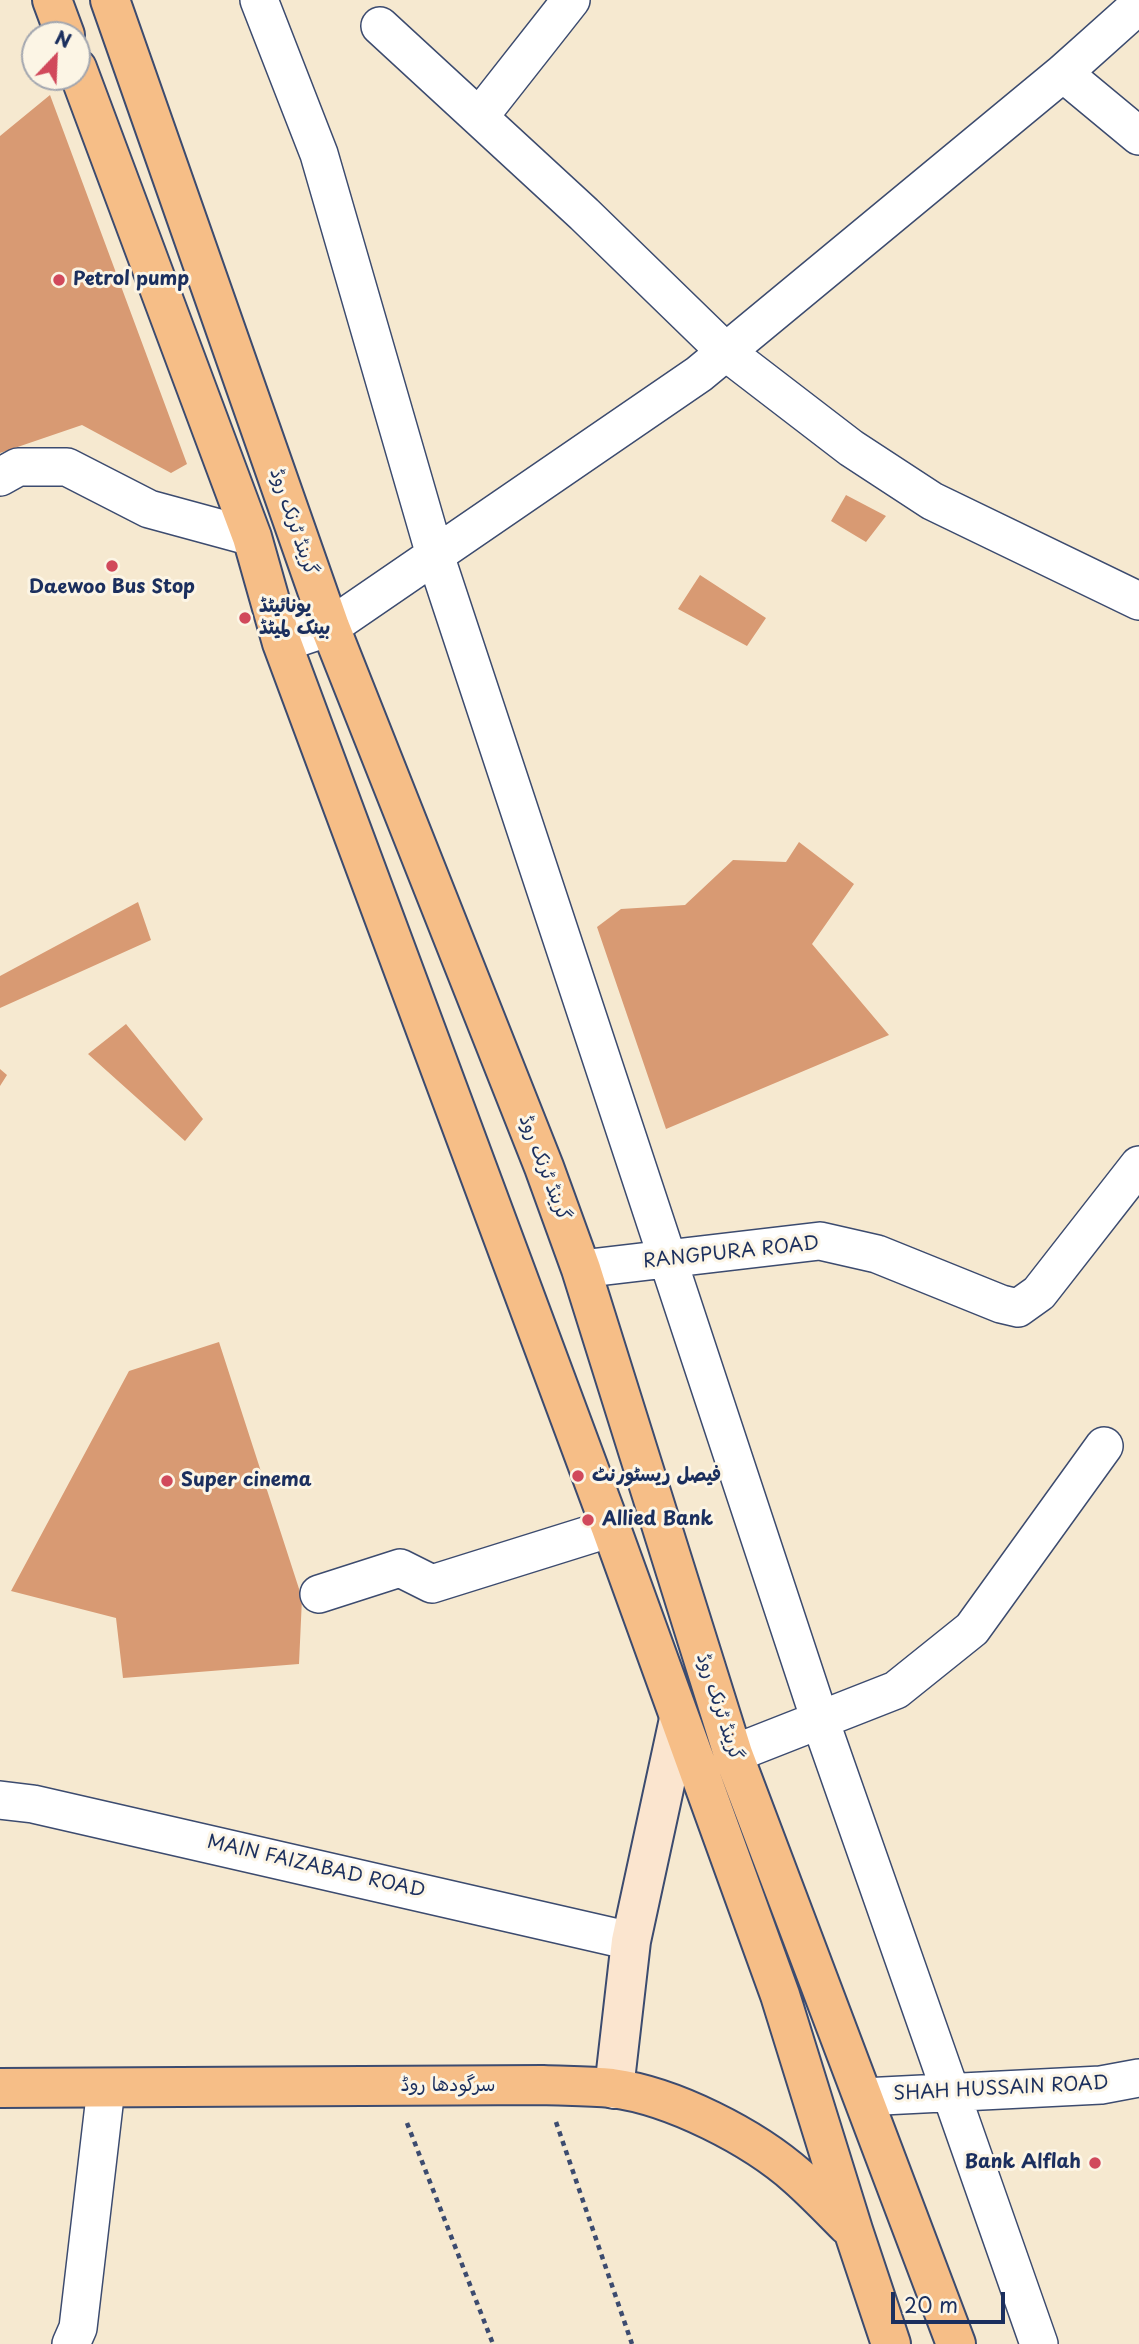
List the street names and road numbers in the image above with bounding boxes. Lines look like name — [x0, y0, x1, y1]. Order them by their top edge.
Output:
street label: گرینڈ ٹرنک روڈ — [264, 466, 322, 578]
street label: گرینڈ ٹرنک روڈ — [513, 1112, 575, 1224]
street label: RANGPURA ROAD — [642, 1232, 820, 1274]
street label: گرینڈ ٹرنک روڈ — [691, 1651, 747, 1763]
street label: MAIN FAIZABAD ROAD — [205, 1831, 427, 1903]
street label: SHAH HUSSAIN ROAD — [893, 2072, 1109, 2106]
street label: سرگودھا روڈ — [400, 2075, 496, 2097]

